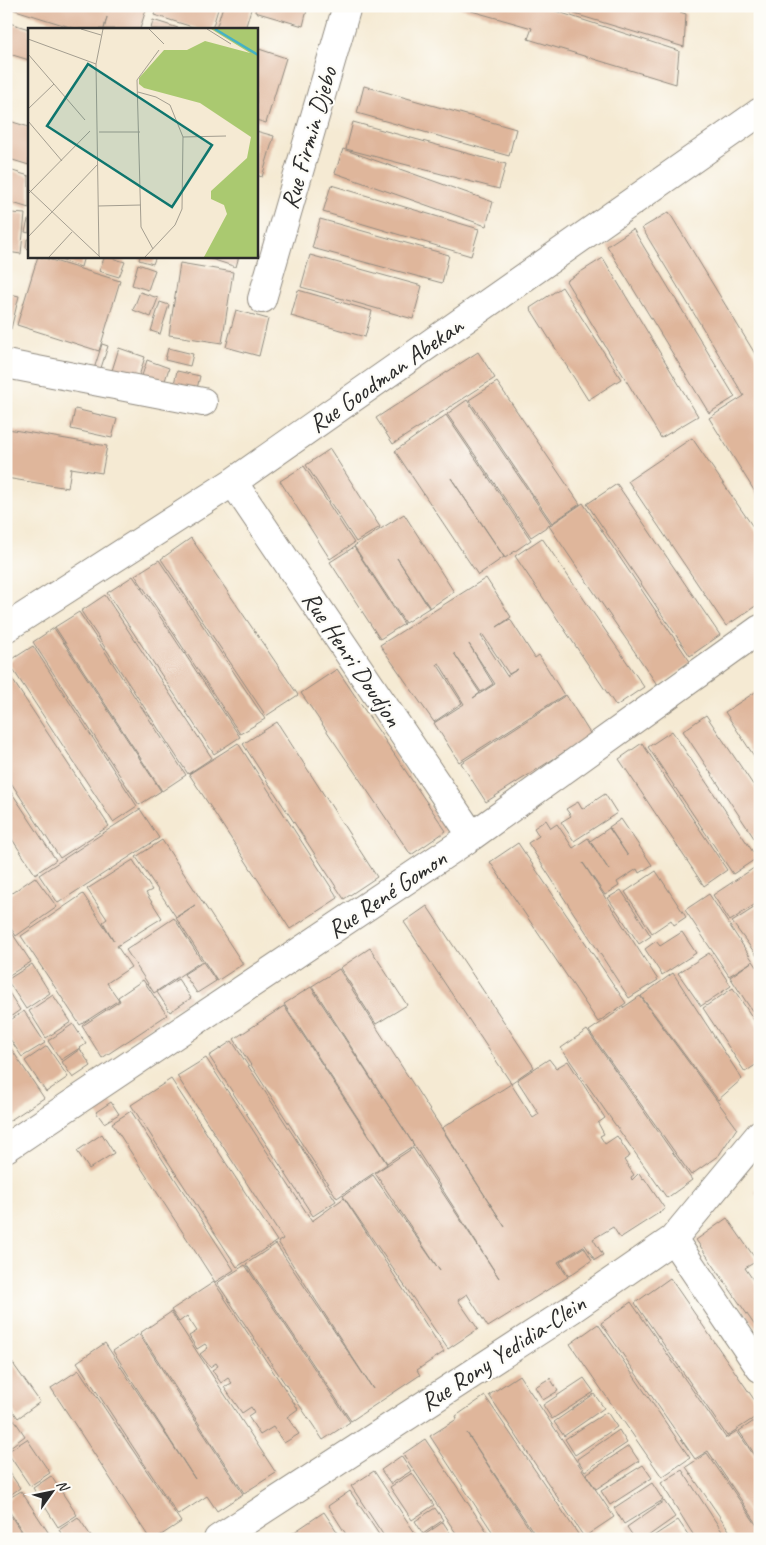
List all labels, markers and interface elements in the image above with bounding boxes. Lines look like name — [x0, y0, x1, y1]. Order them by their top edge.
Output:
inset map — [28, 28, 258, 258]
street label: Rue Firmin Djebo — [273, 62, 345, 213]
street label: Rue Goodman Abekan — [302, 309, 471, 440]
street label: Rue Henri Doudjon — [295, 585, 410, 734]
street label: Rue René Gomon — [321, 842, 453, 946]
street label: Rue Rony Yedidia-Clein — [414, 1287, 593, 1418]
north arrow — [28, 1468, 78, 1518]
text: N — [53, 1477, 73, 1495]

